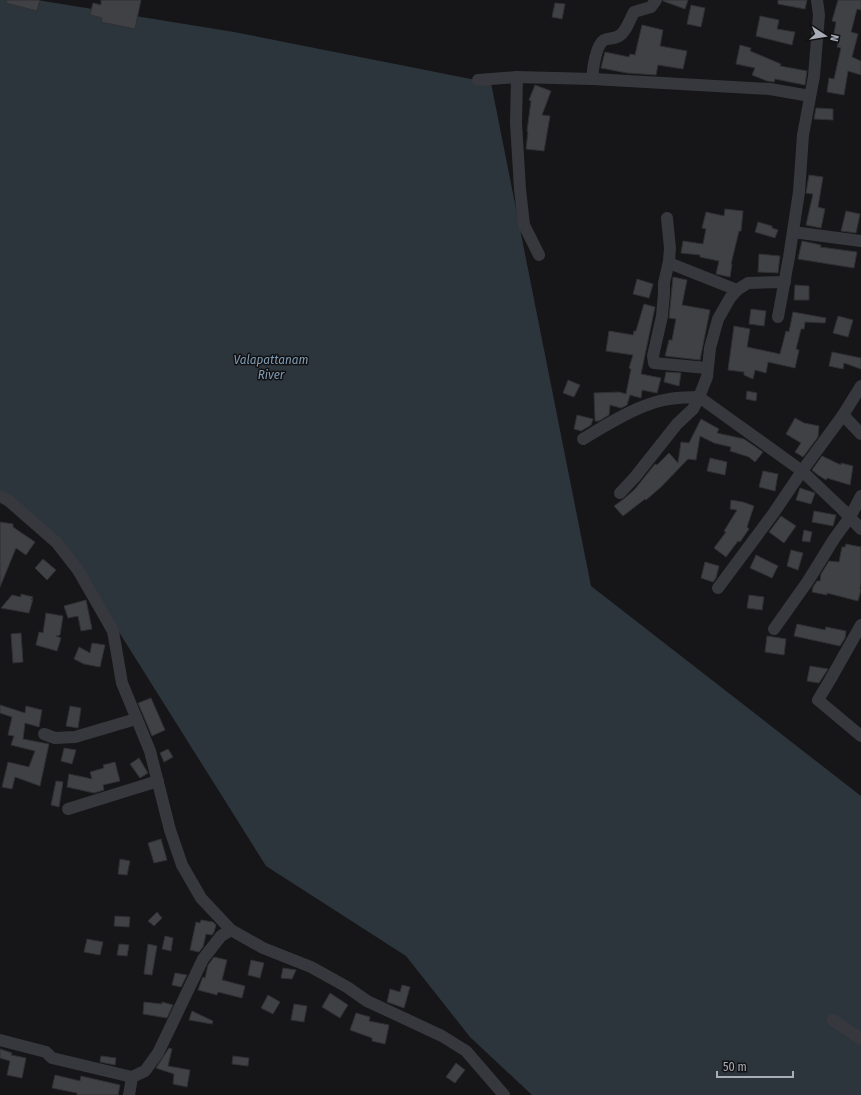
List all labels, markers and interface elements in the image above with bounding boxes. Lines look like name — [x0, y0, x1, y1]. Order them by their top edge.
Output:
north arrow — [805, 16, 845, 56]
text: N — [827, 33, 841, 43]
water label: Valapattanam River — [233, 352, 309, 382]
scale bar — [717, 1053, 793, 1079]
text: 50 m — [723, 1060, 747, 1074]

